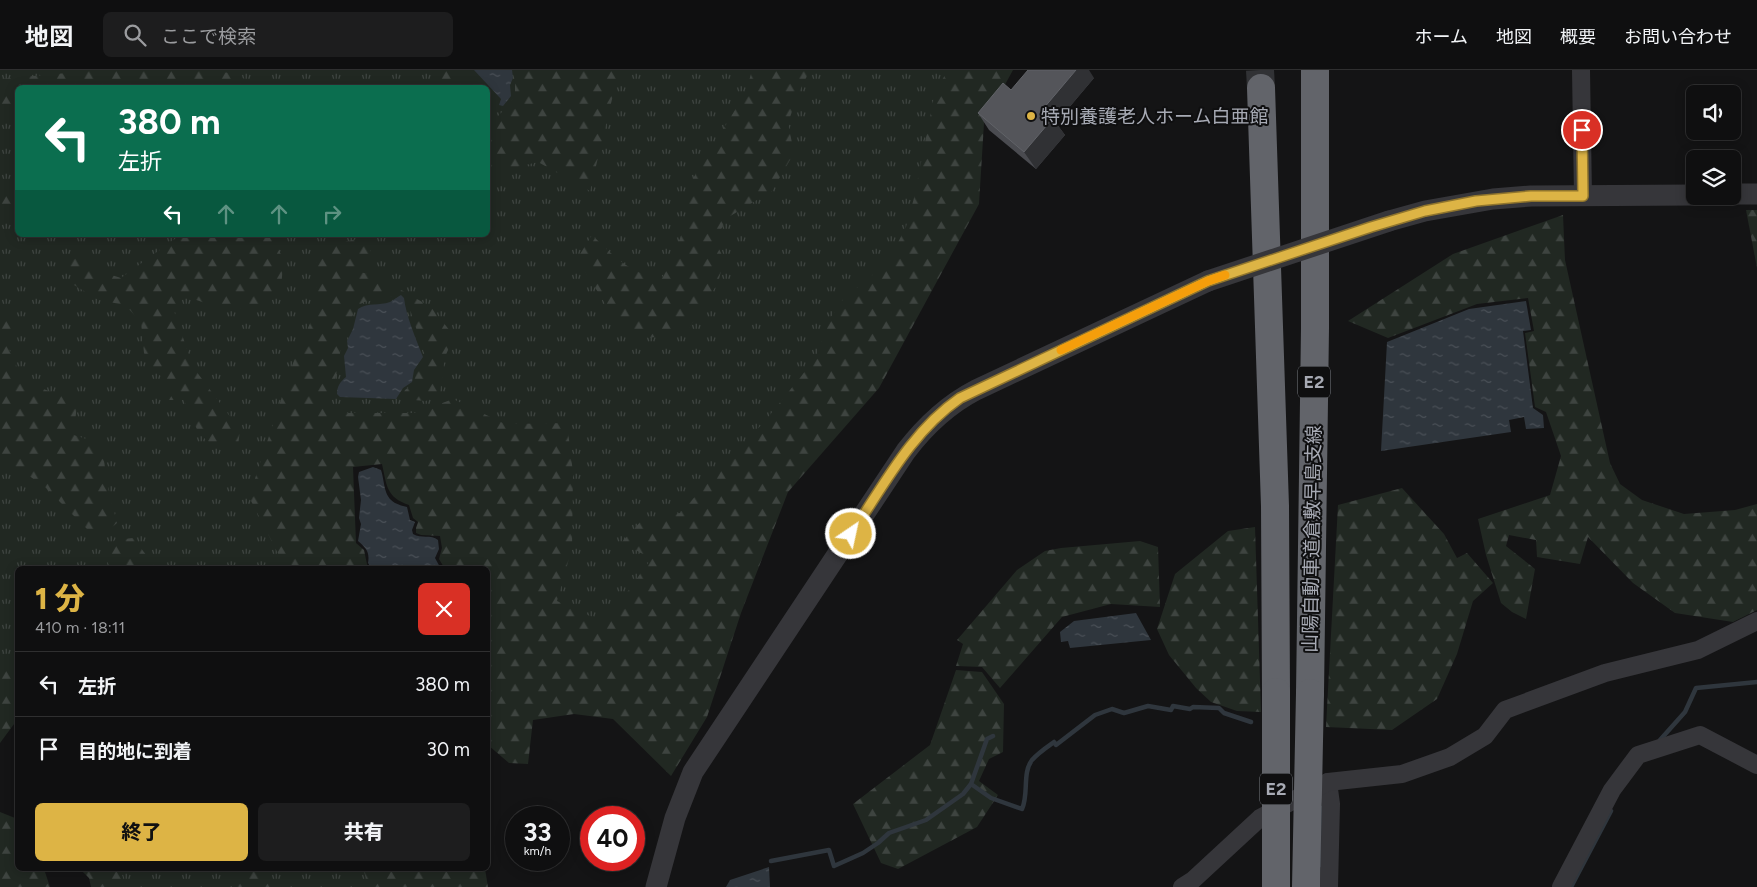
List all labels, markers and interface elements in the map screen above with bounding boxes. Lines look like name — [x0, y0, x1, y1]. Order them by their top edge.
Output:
search box — [103, 12, 453, 57]
icon: search — [121, 21, 149, 49]
text: 地図 — [25, 22, 73, 51]
text: ここで検索 — [161, 25, 256, 48]
text: ホーム — [1415, 26, 1468, 48]
text: 地図 — [1496, 26, 1532, 48]
text: 概要 — [1560, 26, 1596, 48]
text: お問い合わせ — [1624, 26, 1732, 48]
map controls — [1686, 85, 1741, 205]
button: sound — [1686, 85, 1741, 140]
text: 380 m — [118, 101, 220, 143]
icon: left — [35, 105, 100, 170]
place label: 特別養護老人ホーム白亜館 — [1041, 105, 1268, 128]
pin — [1561, 109, 1603, 151]
marker: 特別養護老人ホーム白亜館 — [1025, 110, 1037, 122]
icon: arrive — [1568, 116, 1596, 144]
text: 左折 — [118, 148, 162, 175]
button: layers — [1686, 150, 1741, 205]
icon: left — [159, 200, 187, 228]
icon: ahead — [212, 200, 240, 228]
icon: ahead — [265, 200, 293, 228]
icon: right — [318, 200, 346, 228]
road number: E2 — [1298, 366, 1330, 398]
street label: 山陽自動車道倉敷早島支線 — [1299, 425, 1325, 653]
position arrow — [824, 507, 876, 559]
text: 1 分 — [35, 580, 85, 617]
button: close — [418, 583, 470, 635]
text: 410 m · 18:11 — [35, 618, 125, 637]
icon: left — [35, 670, 63, 698]
text: 380 m — [415, 673, 470, 696]
text: 左折 — [78, 675, 116, 698]
icon: arrive — [35, 735, 63, 763]
text: 30 m — [427, 738, 470, 761]
text: 目的地に到着 — [78, 740, 192, 763]
road number: E2 — [1260, 774, 1292, 804]
button: 終了 — [35, 803, 248, 861]
button: 共有 — [258, 803, 470, 861]
speed limit sign: 40 — [580, 806, 645, 871]
text: 33 — [524, 817, 551, 847]
text: km/h — [524, 844, 551, 858]

